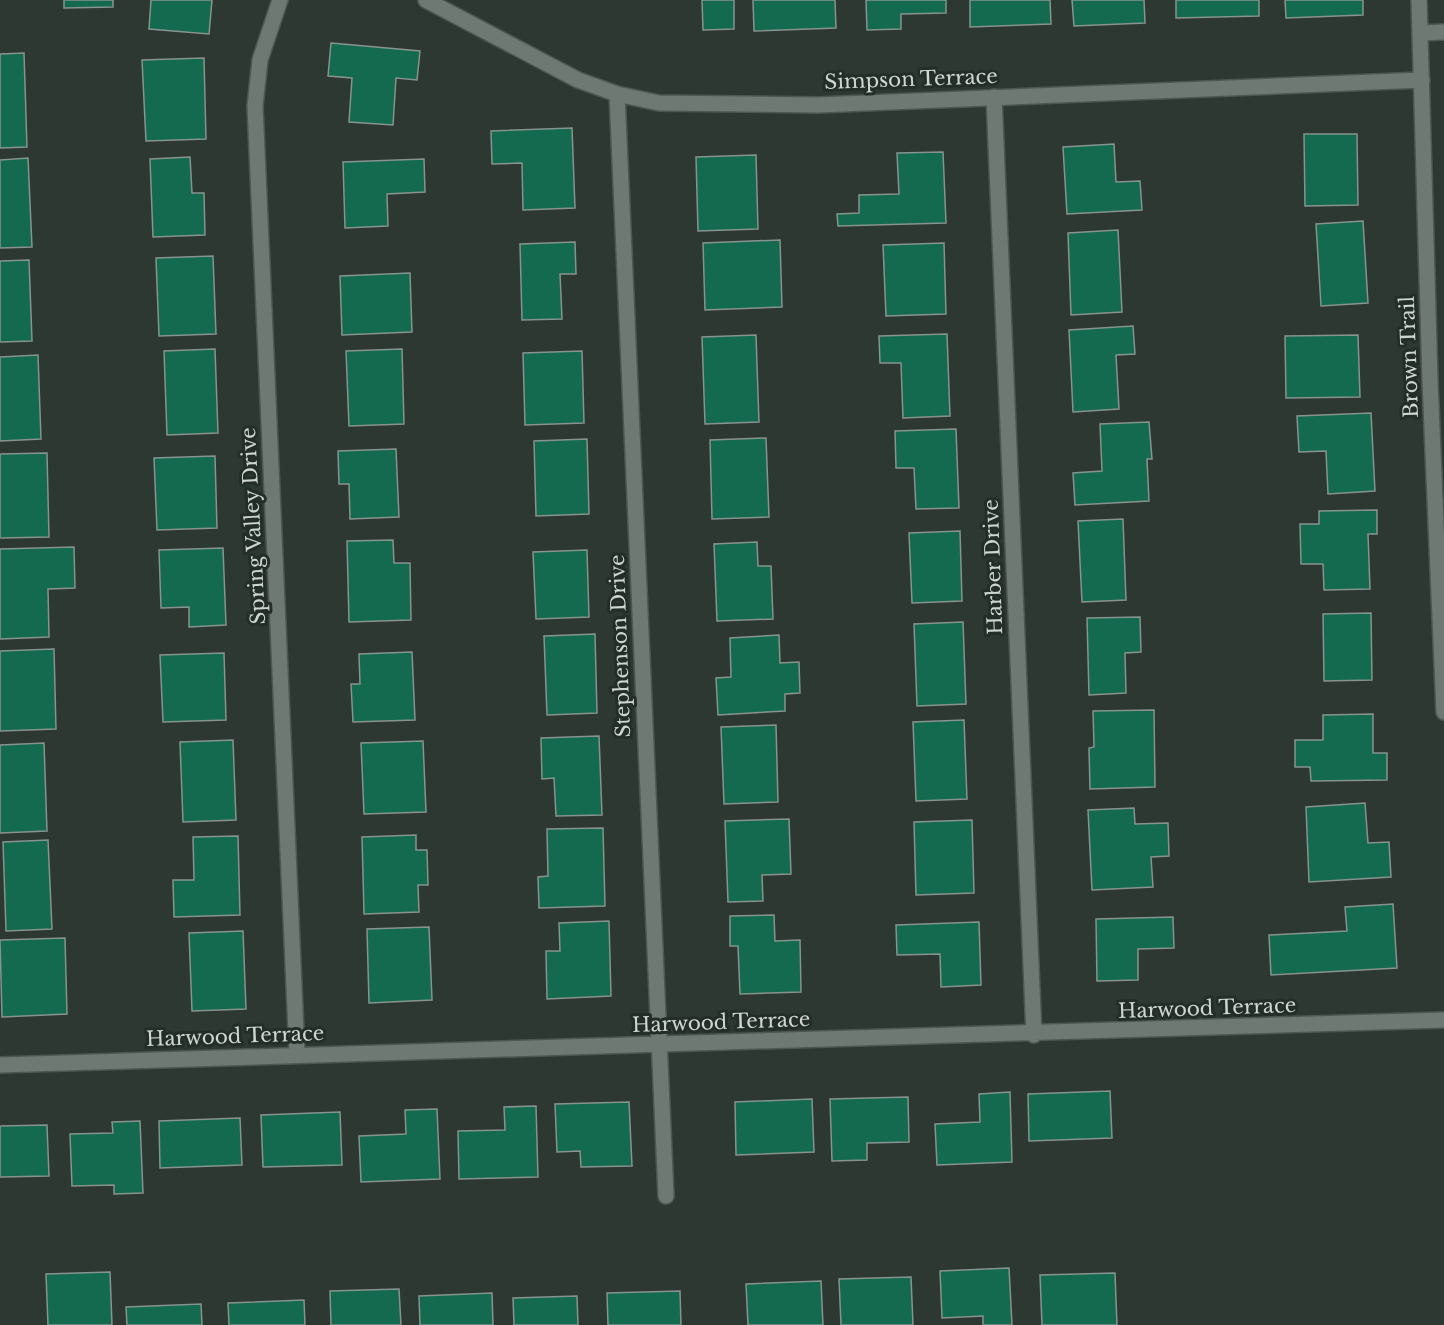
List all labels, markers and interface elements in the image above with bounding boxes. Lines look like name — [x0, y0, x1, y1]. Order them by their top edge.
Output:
street label: Simpson Terrace — [824, 64, 998, 94]
street label: Brown Trail — [1395, 296, 1423, 418]
street label: Spring Valley Drive — [236, 427, 270, 625]
street label: Harber Drive — [979, 499, 1007, 635]
street label: Stephenson Drive — [605, 554, 635, 738]
street label: Harwood Terrace — [1117, 993, 1297, 1023]
street label: Harwood Terrace — [631, 1007, 811, 1037]
street label: Harwood Terrace — [145, 1021, 325, 1051]

